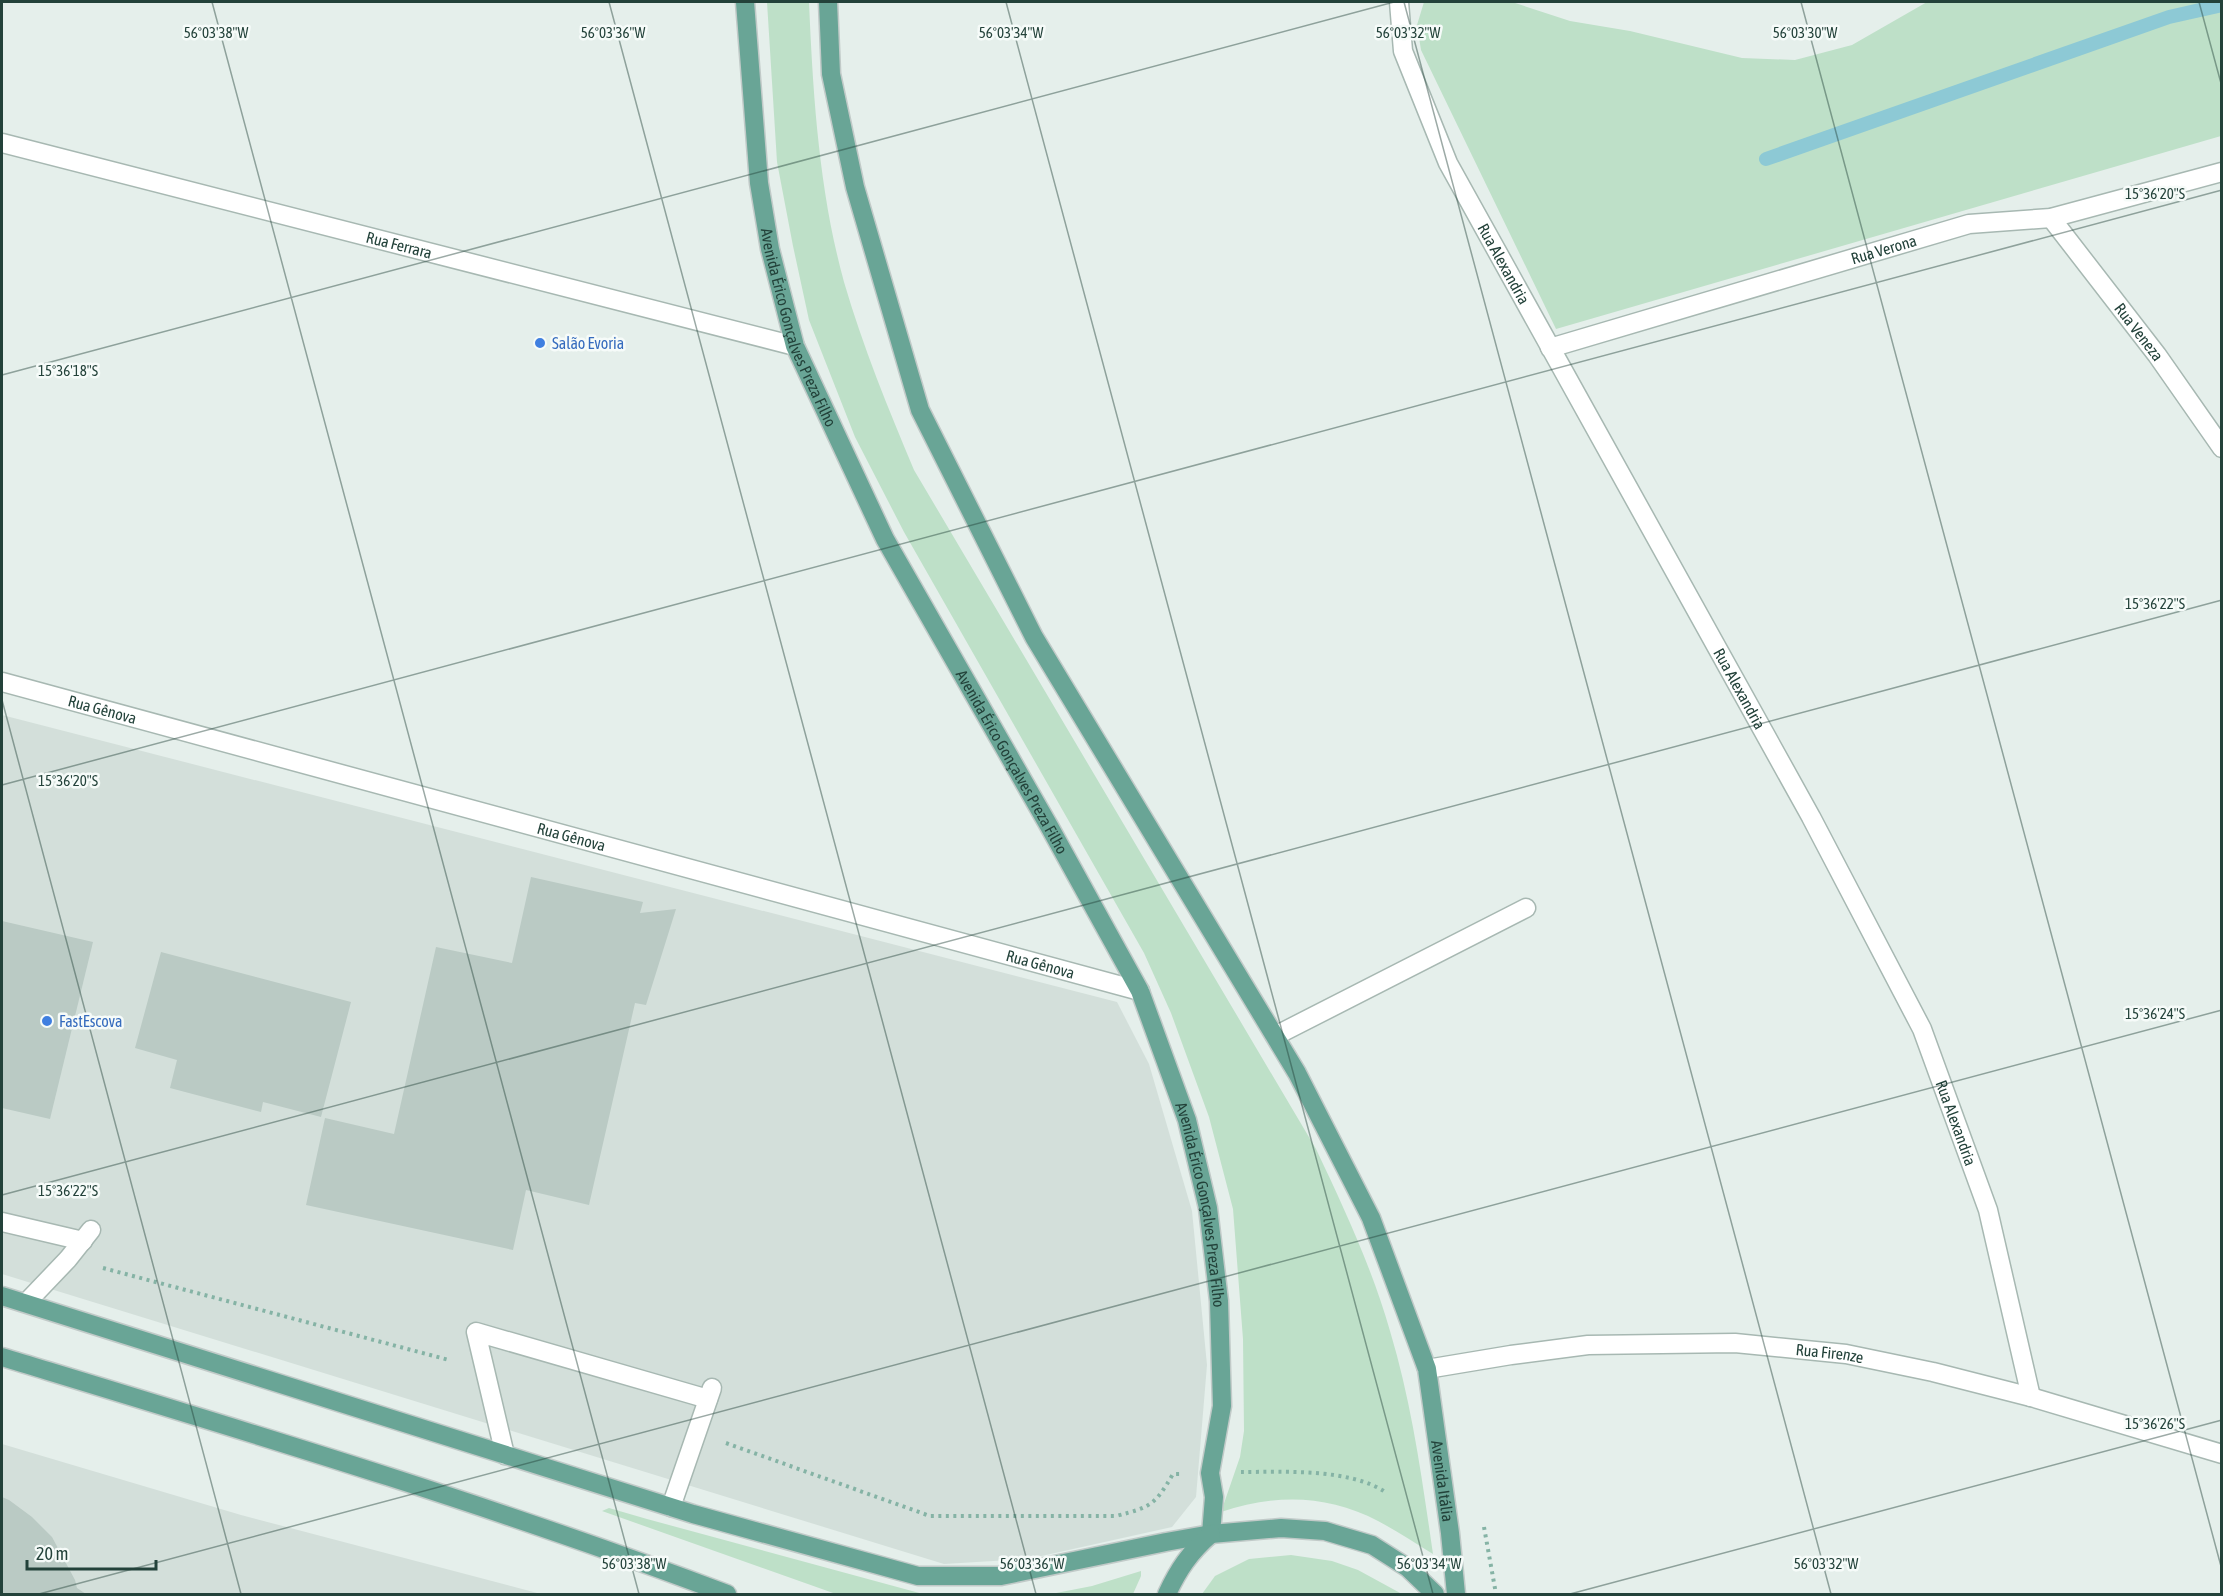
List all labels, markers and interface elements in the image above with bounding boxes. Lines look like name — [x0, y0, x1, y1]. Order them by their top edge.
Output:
text: 56°03'38"W — [184, 24, 248, 41]
text: 56°03'36"W — [581, 24, 645, 41]
text: 56°03'34"W — [979, 24, 1043, 41]
text: 56°03'32"W — [1376, 24, 1440, 41]
text: 56°03'30"W — [1773, 24, 1837, 41]
text: 15°36'20"S — [2125, 185, 2185, 202]
street label: Rua Alexandria — [1474, 220, 1533, 307]
street label: Avenida Érico Gonçalves Preza Filho — [758, 227, 840, 429]
street label: Rua Ferrara — [364, 228, 434, 262]
street label: Rua Verona — [1849, 231, 1919, 267]
street label: Rua Veneza — [2111, 299, 2167, 364]
place label: Salão Evoria — [552, 334, 624, 352]
marker: Salão Evoria — [533, 336, 547, 350]
text: 15°36'18"S — [38, 362, 98, 379]
text: 15°36'22"S — [2125, 595, 2185, 612]
street label: Rua Alexandria — [1710, 645, 1769, 732]
street label: Avenida Érico Gonçalves Preza Filho — [953, 666, 1072, 857]
street label: Rua Gênova — [66, 691, 139, 727]
text: 15°36'20"S — [38, 772, 98, 789]
street label: Rua Gênova — [535, 819, 608, 854]
street label: Rua Gênova — [1004, 946, 1077, 982]
text: 15°36'24"S — [2125, 1005, 2185, 1022]
place label: FastEscova — [59, 1012, 122, 1030]
marker: FastEscova — [40, 1014, 54, 1028]
street label: Rua Alexandria — [1932, 1078, 1980, 1168]
street label: Avenida Érico Gonçalves Preza Filho — [1172, 1100, 1228, 1308]
text: 15°36'22"S — [38, 1182, 98, 1199]
street label: Rua Firenze — [1795, 1340, 1865, 1366]
text: 15°36'26"S — [2125, 1415, 2185, 1432]
street label: Avenida Itália — [1428, 1439, 1457, 1523]
scale bar — [27, 1533, 156, 1571]
text: 20 m — [36, 1543, 68, 1564]
text: 56°03'38"W — [602, 1555, 666, 1572]
text: 56°03'36"W — [1000, 1555, 1064, 1572]
text: 56°03'34"W — [1397, 1555, 1461, 1572]
text: 56°03'32"W — [1794, 1555, 1858, 1572]

